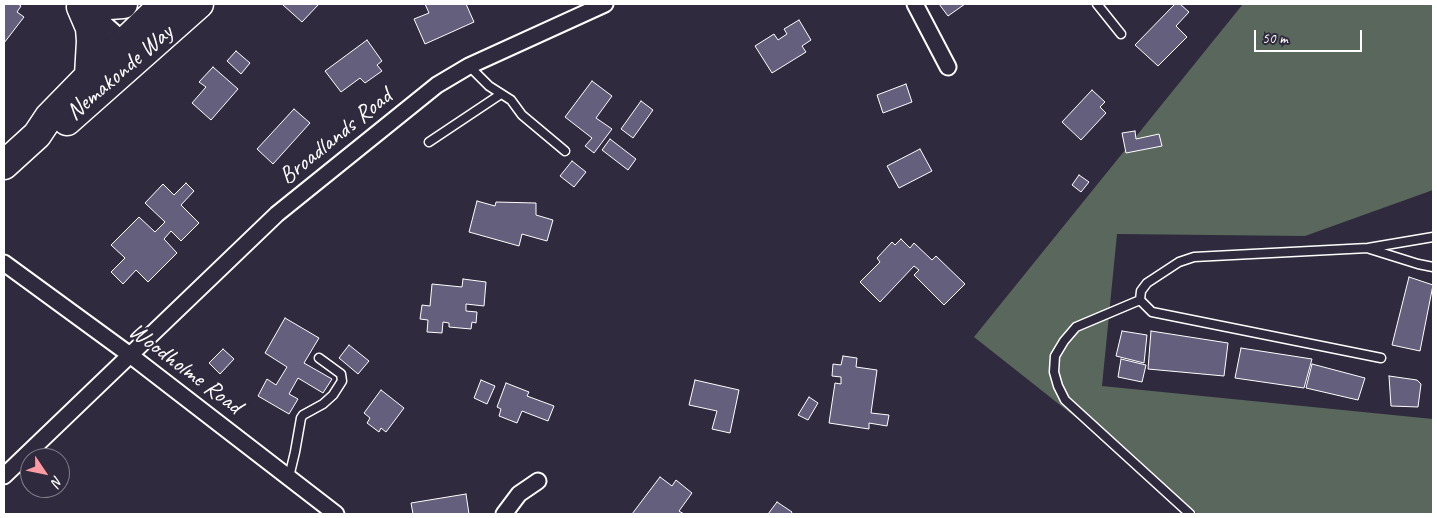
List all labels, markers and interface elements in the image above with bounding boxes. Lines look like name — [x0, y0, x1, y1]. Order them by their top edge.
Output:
street label: Nemakonde Way — [61, 19, 179, 127]
scale bar — [1257, 20, 1364, 52]
text: 50 m — [1262, 29, 1288, 48]
street label: Broadlands Road — [274, 83, 398, 191]
street label: Woodholme Road — [123, 317, 247, 421]
north arrow — [20, 448, 70, 498]
text: N — [48, 473, 66, 489]

